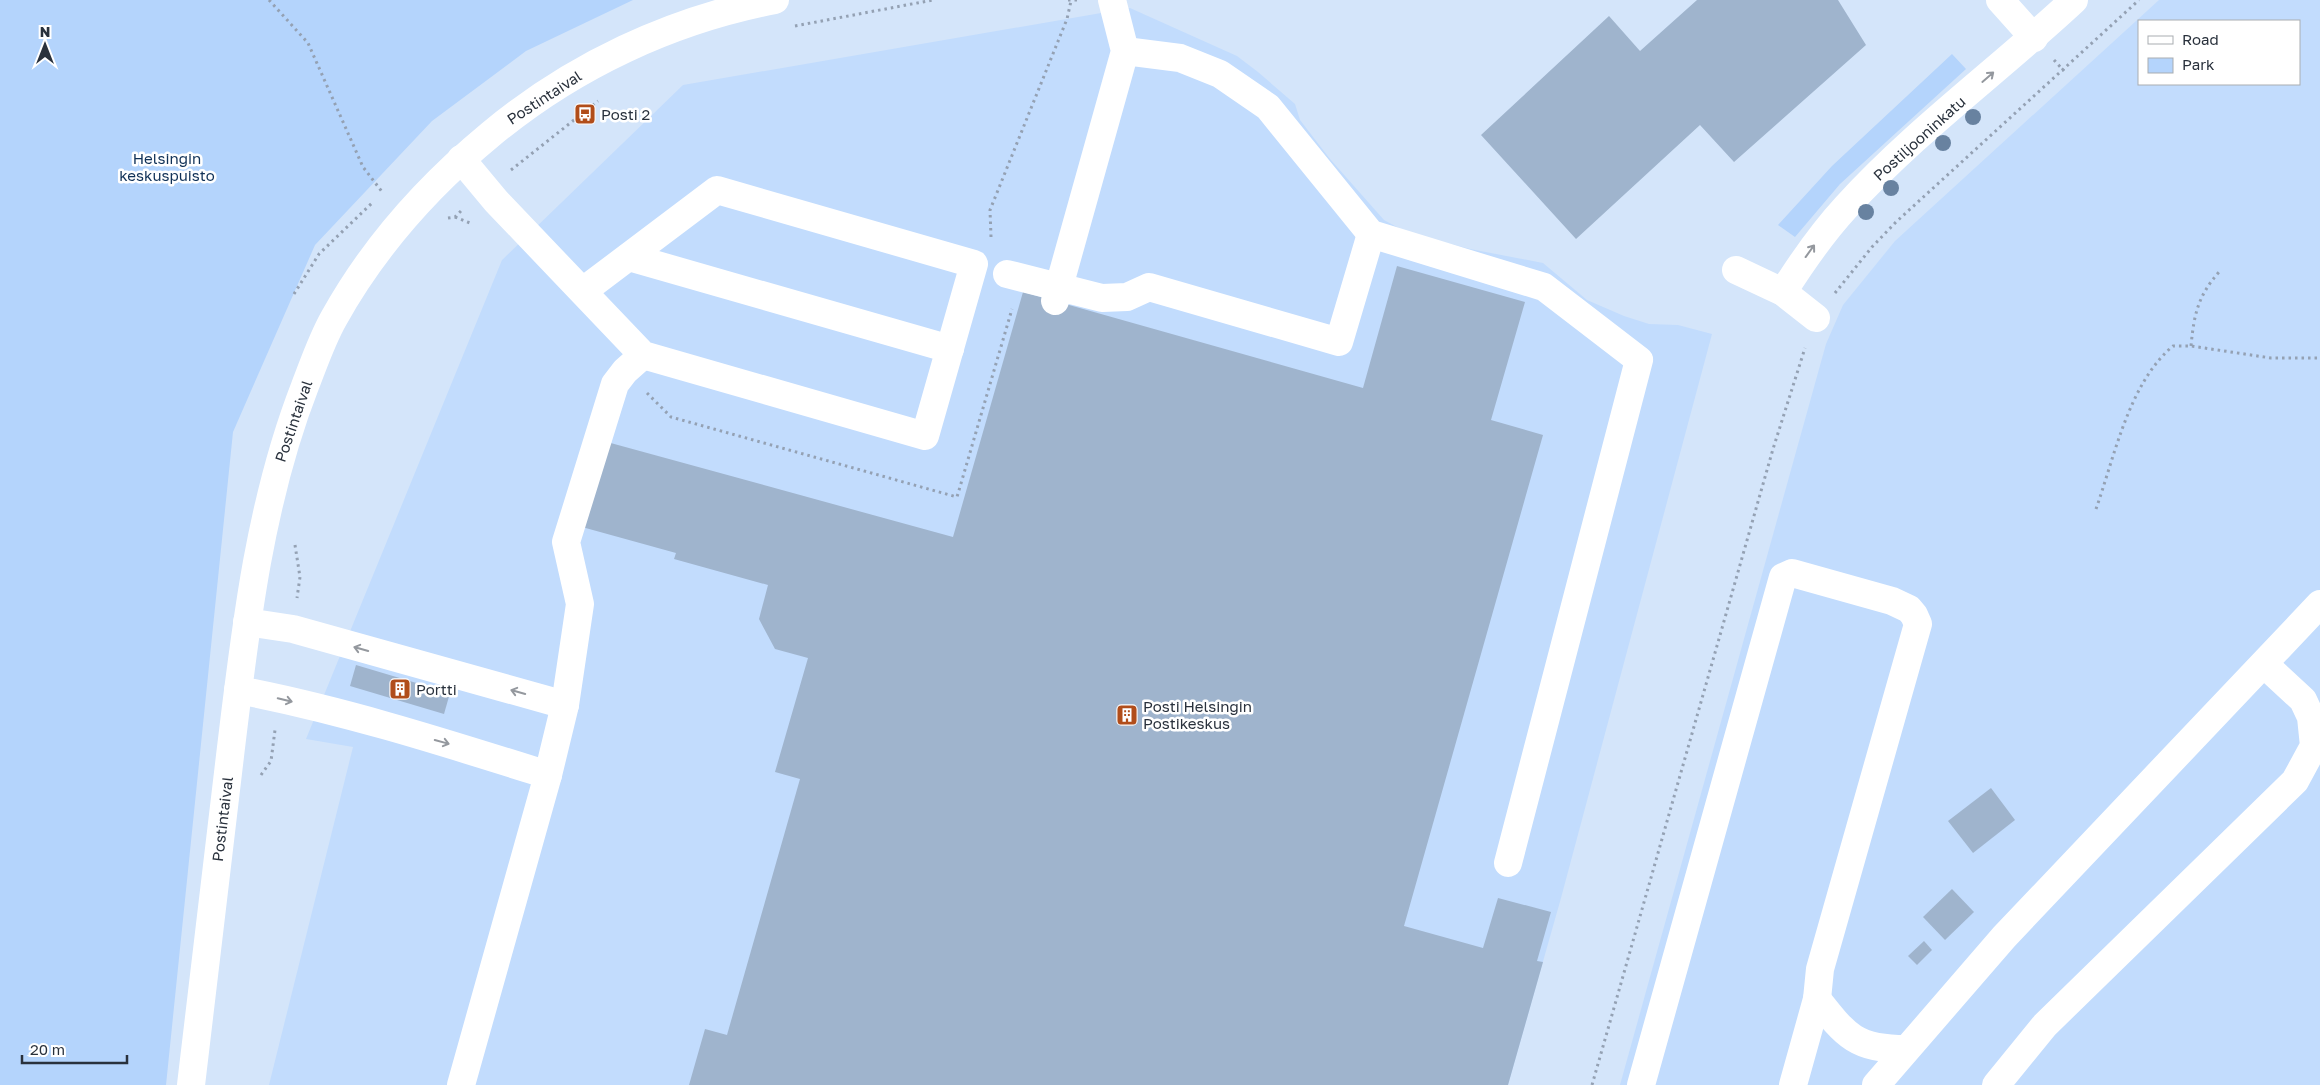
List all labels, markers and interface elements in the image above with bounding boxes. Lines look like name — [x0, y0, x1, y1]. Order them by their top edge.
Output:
north arrow — [20, 20, 70, 70]
legend — [2138, 20, 2300, 85]
text: N — [40, 23, 50, 40]
text: Road — [2182, 30, 2219, 48]
text: Park — [2182, 55, 2215, 73]
street label: Postintaival — [503, 66, 585, 128]
one-way arrow — [1981, 71, 1994, 82]
street label: Postiljooninkatu — [1869, 92, 1969, 184]
bus stop icon: Posti 2 — [573, 102, 597, 126]
place label: Posti 2 — [601, 105, 650, 123]
park label: Helsingin keskuspuisto — [119, 149, 215, 184]
one-way arrow — [1805, 244, 1815, 258]
street label: Postintaival — [271, 377, 315, 464]
one-way arrow — [354, 643, 370, 653]
building icon: Portti — [388, 677, 412, 701]
place label: Portti — [416, 680, 457, 698]
one-way arrow — [510, 687, 526, 697]
one-way arrow — [277, 696, 293, 705]
place label: Posti Helsingin Postikeskus — [1143, 697, 1252, 732]
building icon: Posti Helsingin Postikeskus — [1115, 703, 1139, 727]
one-way arrow — [434, 738, 450, 748]
street label: Postintaival — [208, 775, 236, 863]
scale bar — [22, 1032, 128, 1064]
text: 20 m — [30, 1040, 65, 1058]

